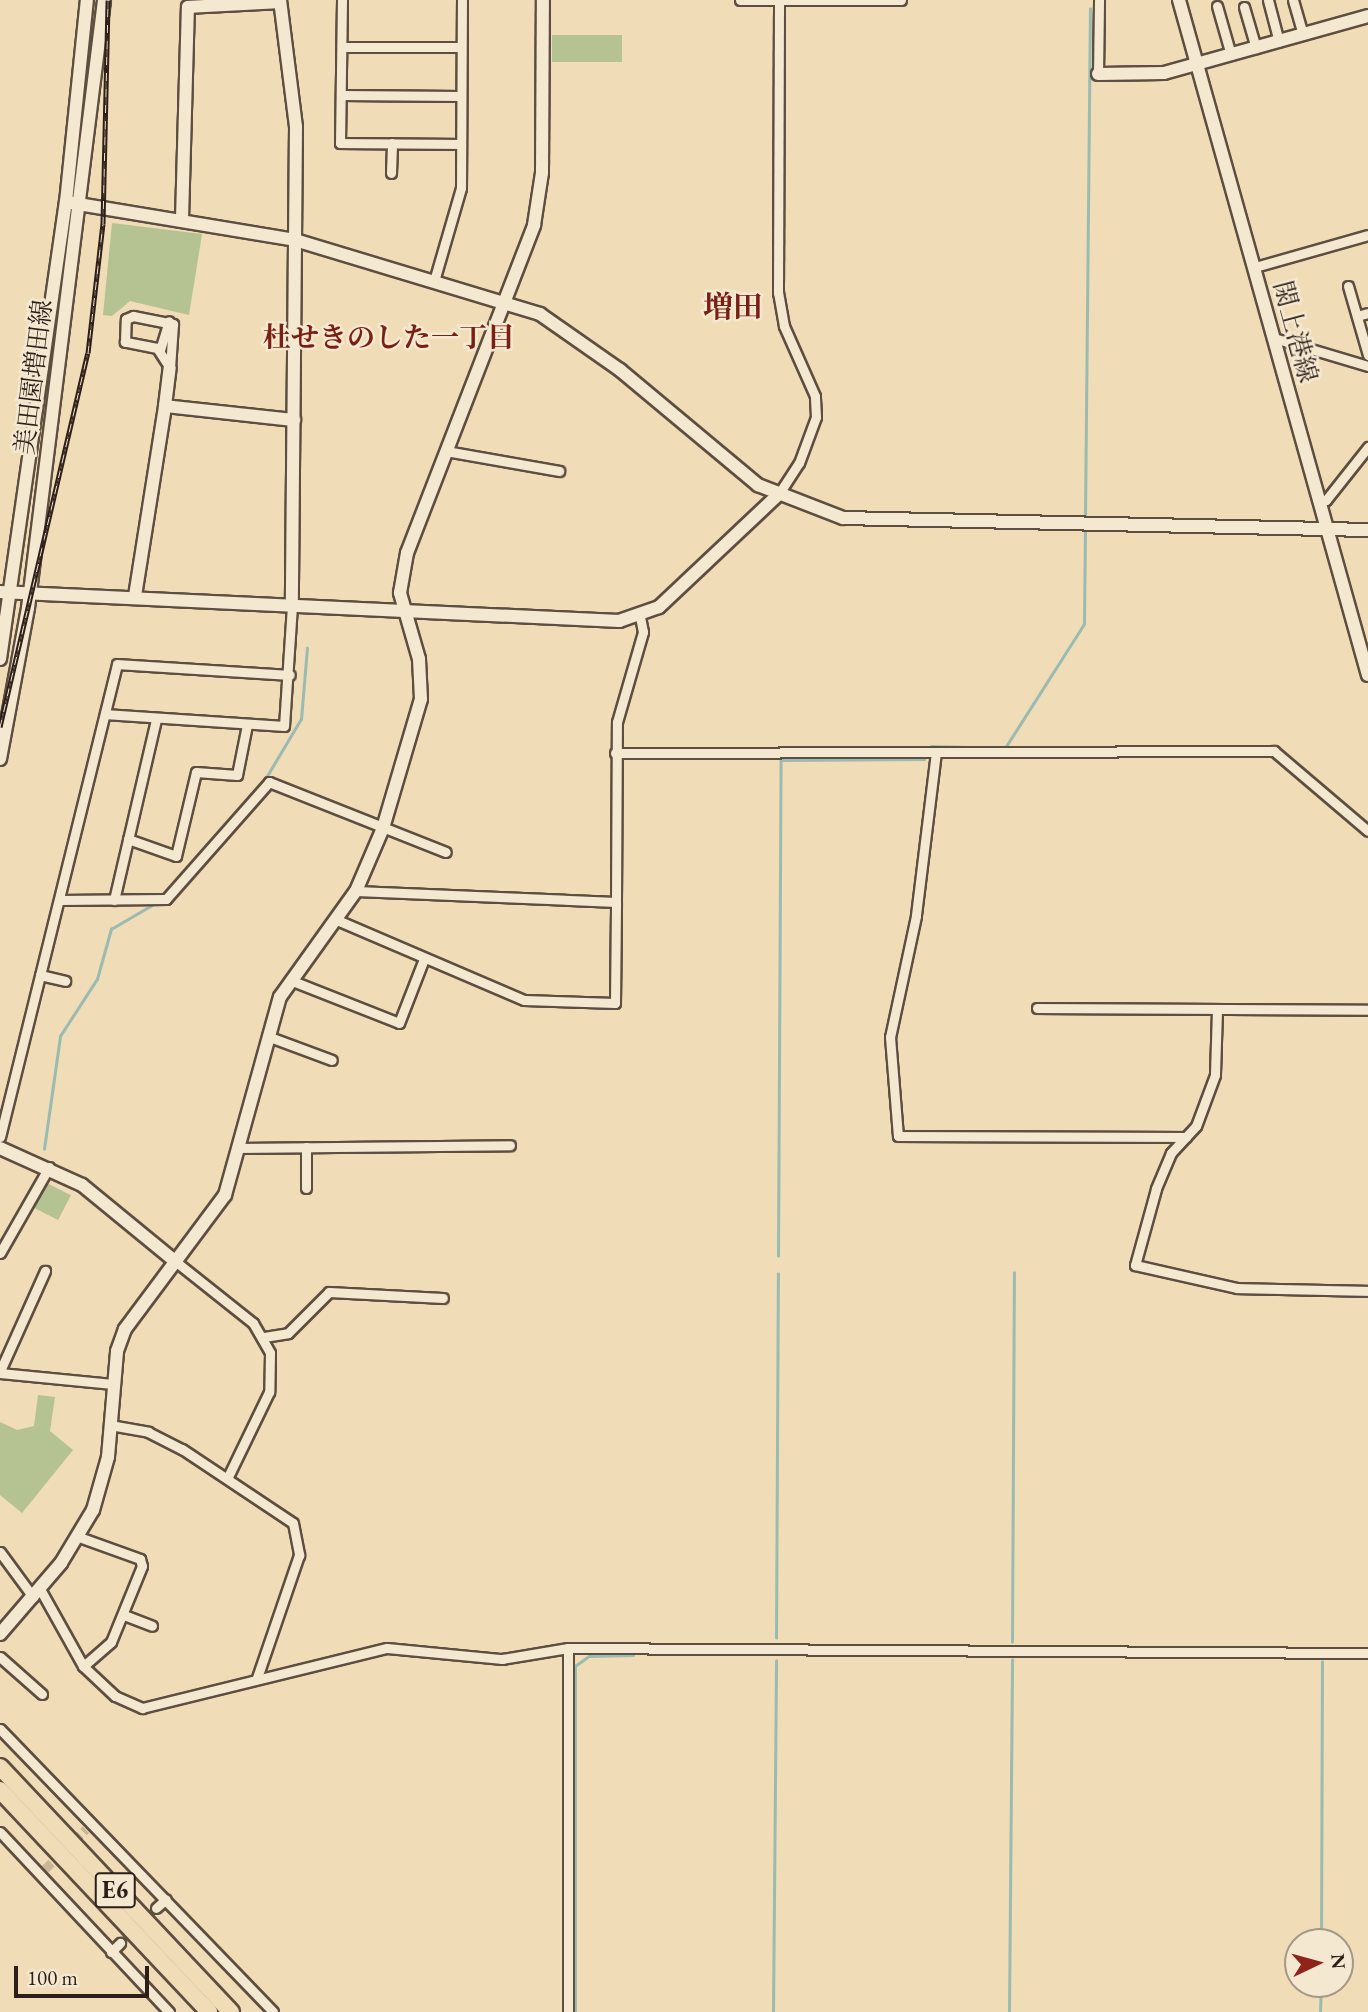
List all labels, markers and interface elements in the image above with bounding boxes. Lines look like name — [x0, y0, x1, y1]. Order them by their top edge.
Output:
street label: 閖上港線 — [1266, 278, 1324, 386]
district label: 増田 — [703, 289, 763, 325]
street label: 美田園増田線 — [9, 298, 59, 456]
district label: 杜せきのした一丁目 — [263, 320, 515, 354]
road number: E6 — [94, 1870, 136, 1910]
north arrow — [1284, 1928, 1354, 1998]
scale bar — [18, 1952, 152, 1996]
text: N — [1325, 1953, 1352, 1970]
text: 100 m — [27, 1964, 78, 1991]

